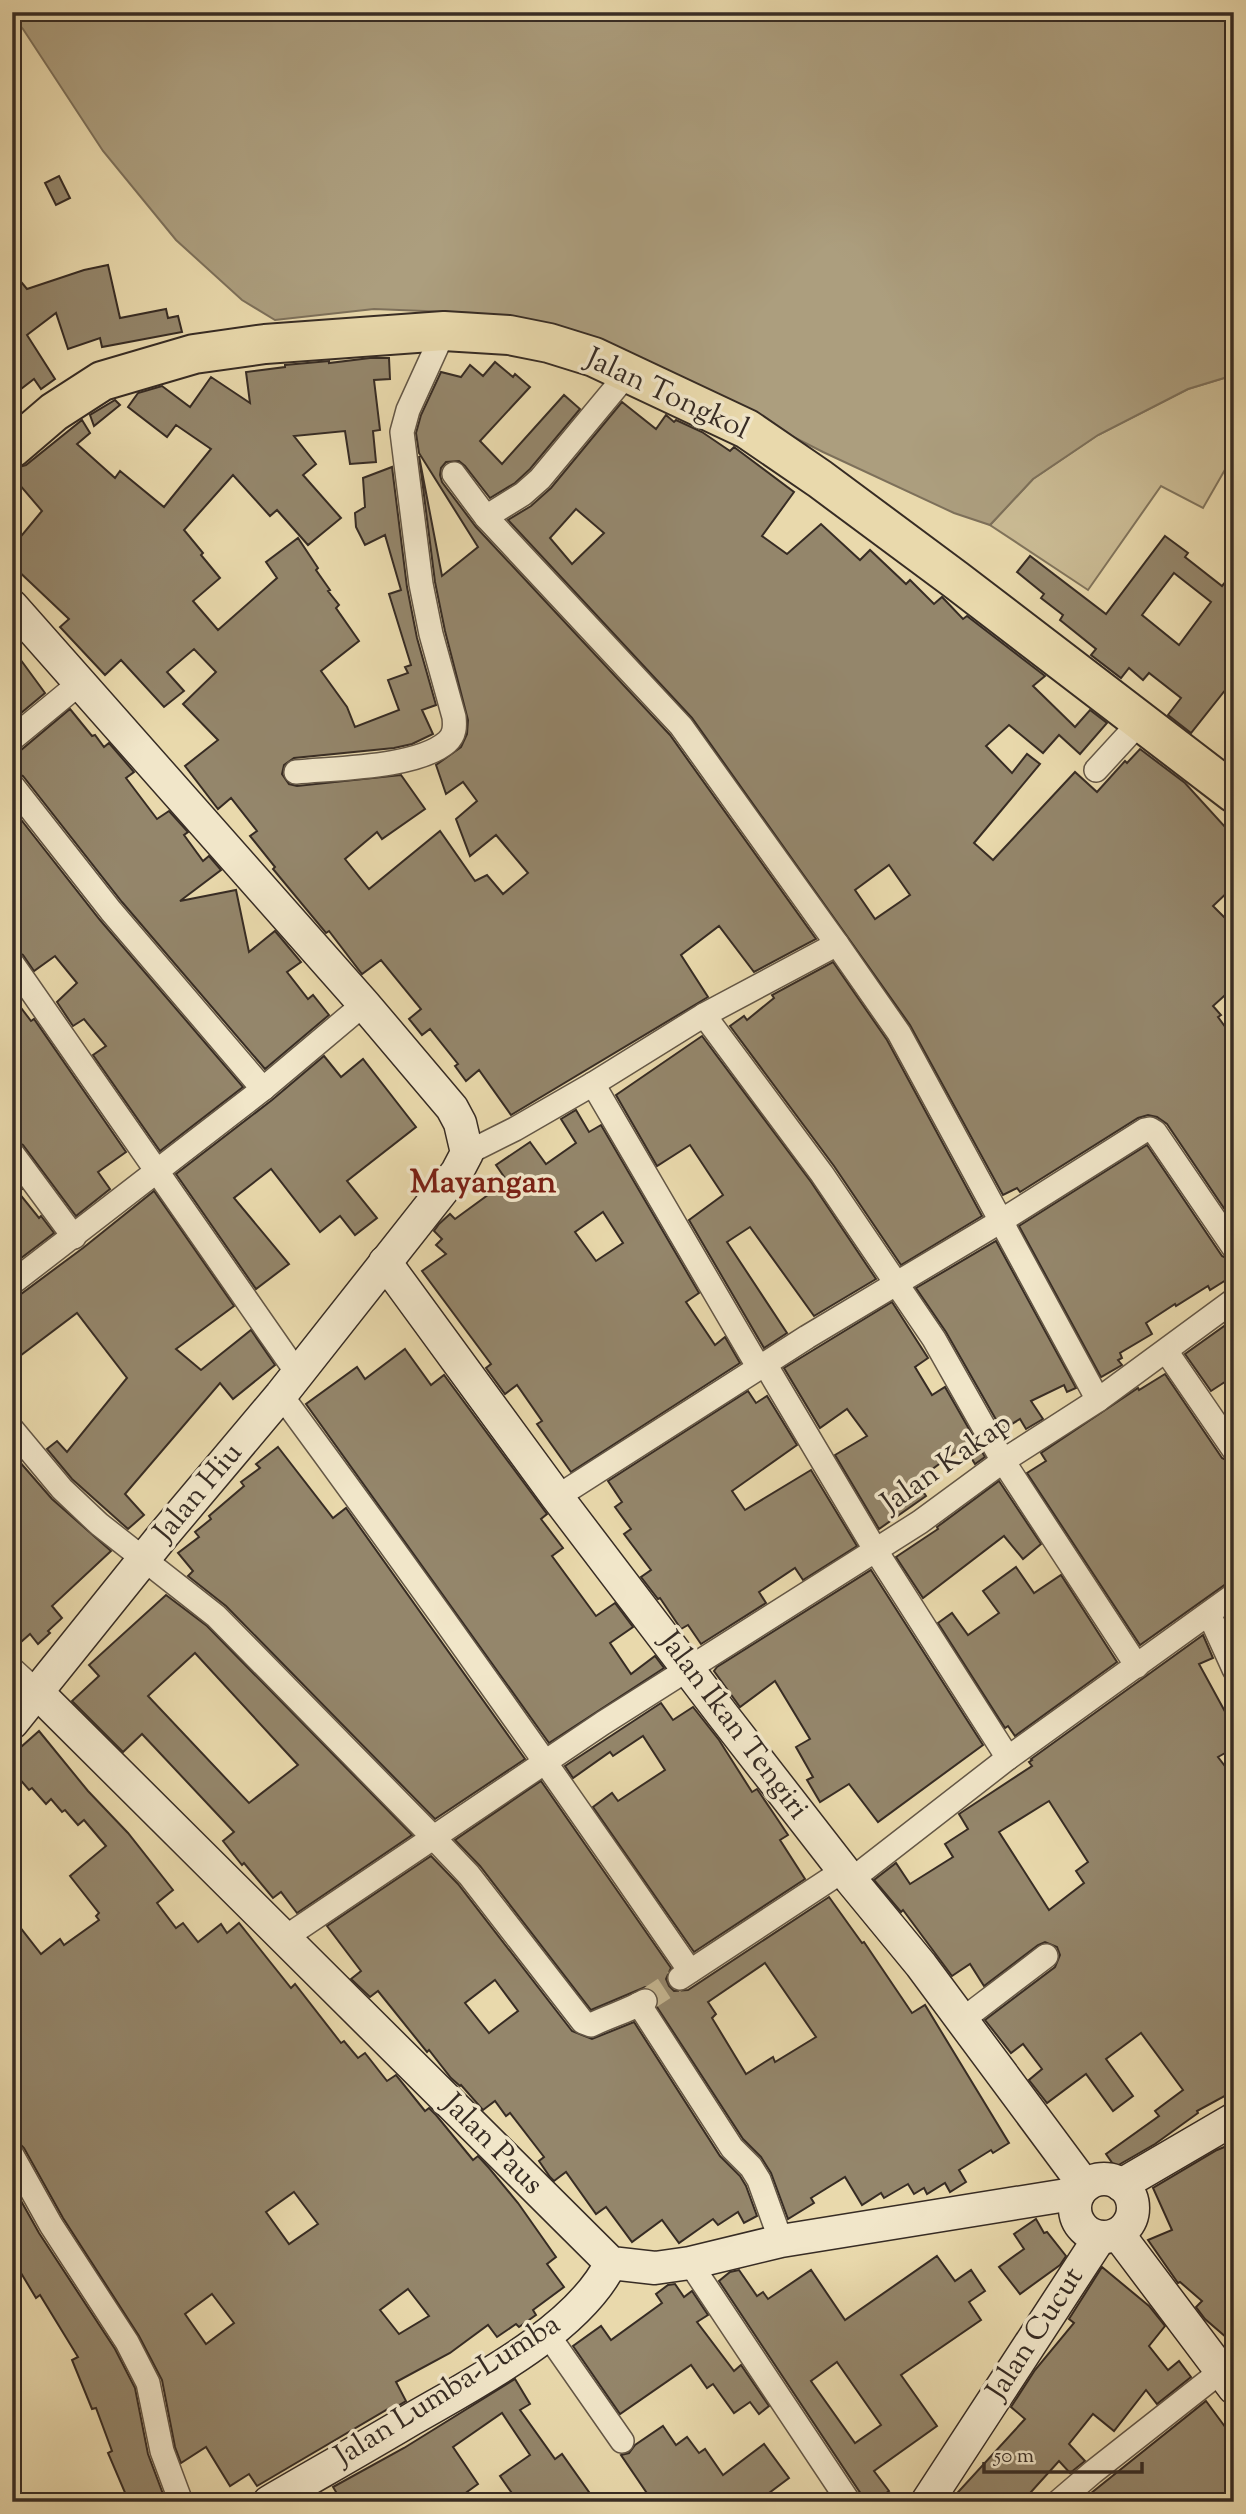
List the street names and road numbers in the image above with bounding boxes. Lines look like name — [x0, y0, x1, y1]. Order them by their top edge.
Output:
street label: Jalan Tongkol — [576, 337, 756, 452]
street label: Jalan Kakap — [871, 1403, 1021, 1526]
street label: Jalan Hiu — [143, 1434, 253, 1554]
street label: Jalan Ikan Tengiri — [647, 1621, 818, 1829]
street label: Jalan Paus — [430, 2083, 552, 2205]
street label: Jalan Cucut — [976, 2259, 1095, 2411]
street label: Jalan Lumba-Lumba — [325, 2304, 569, 2479]

